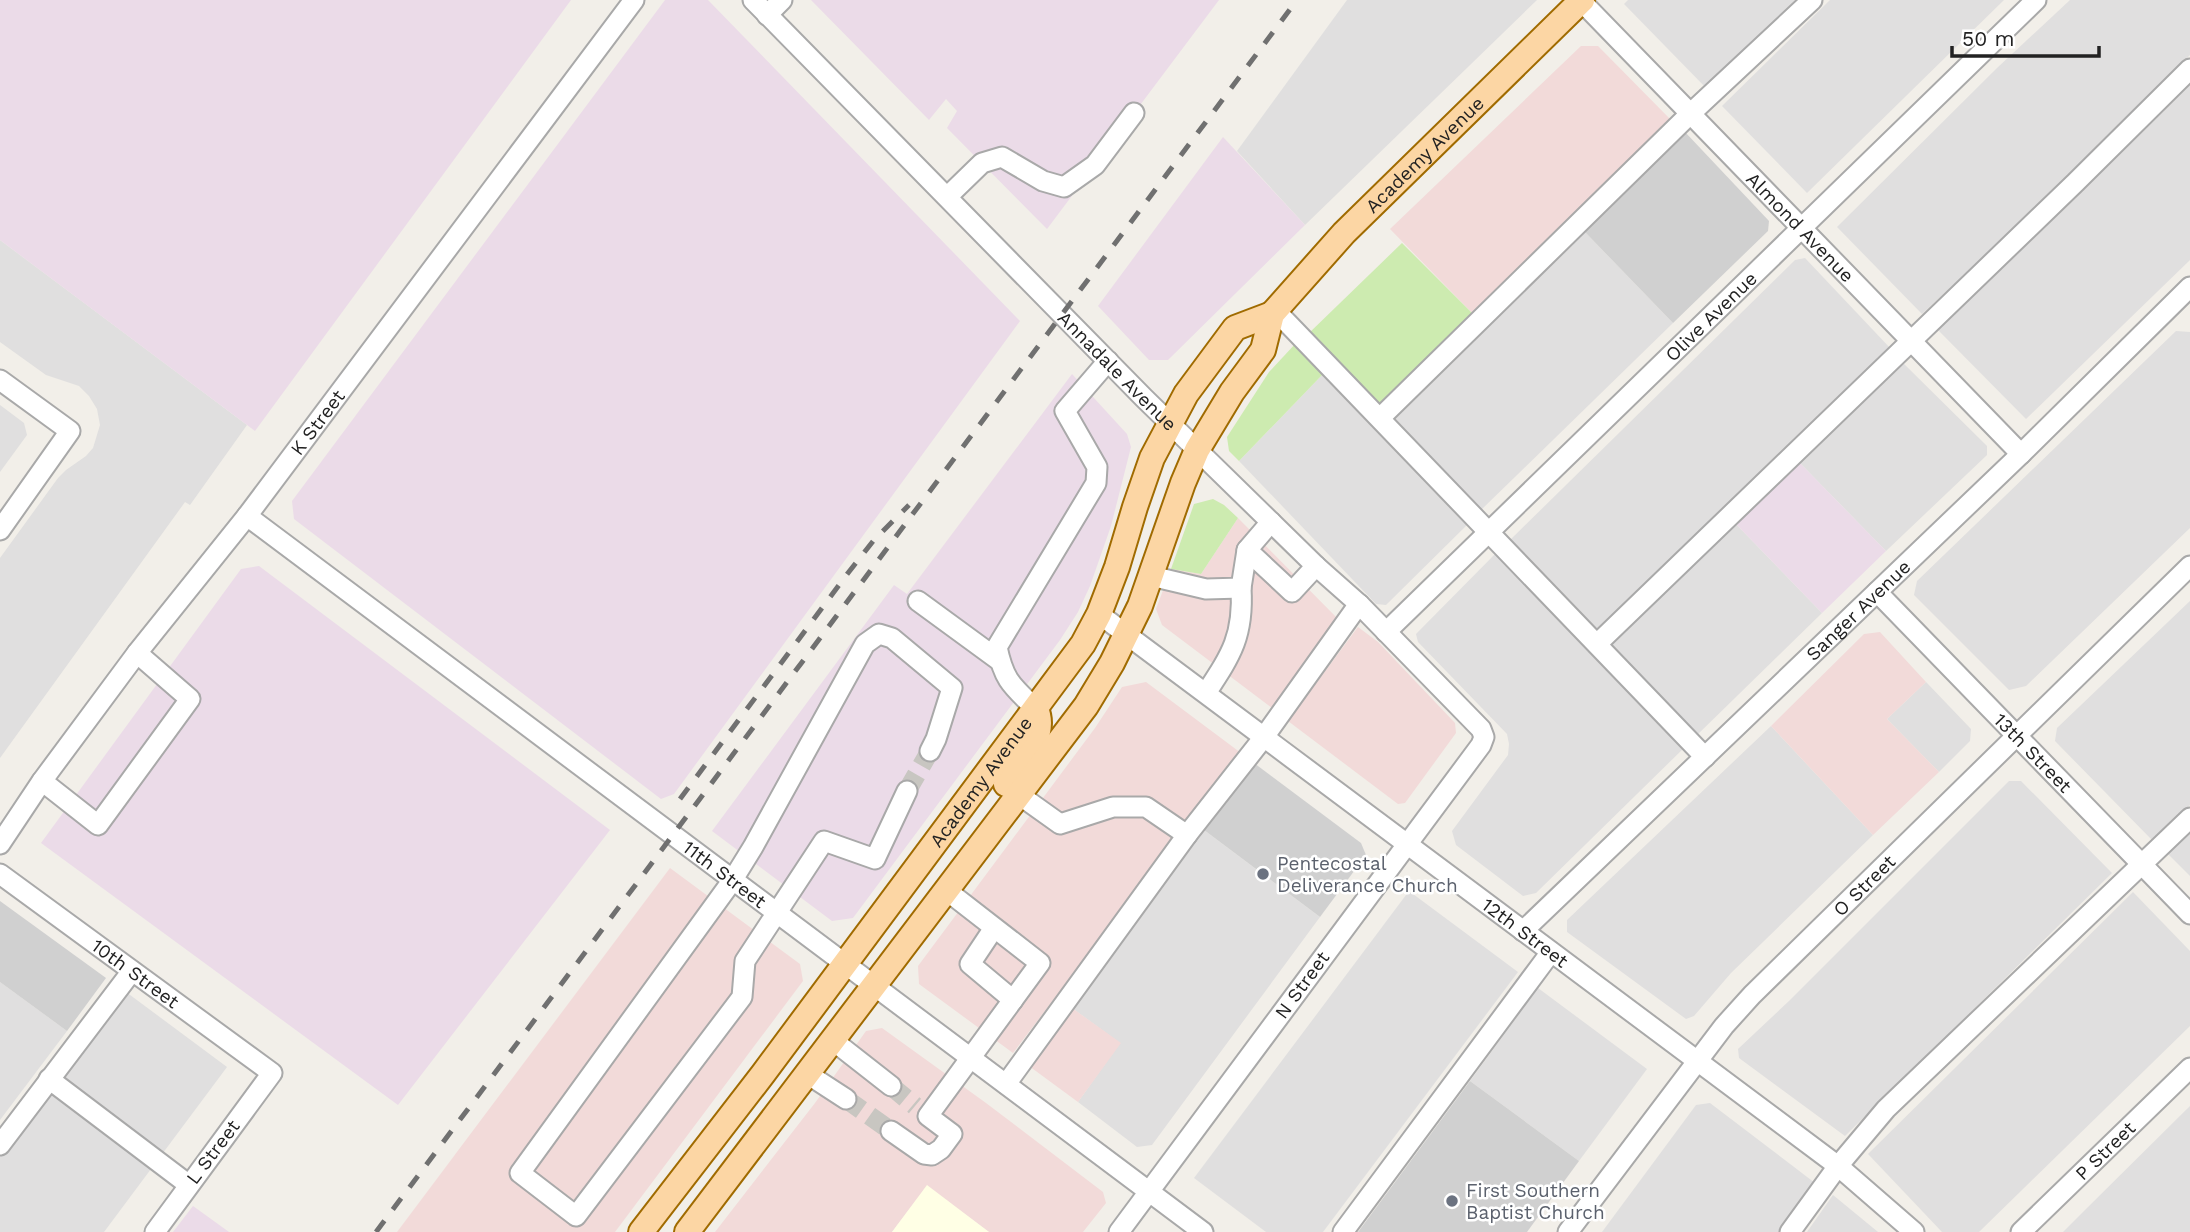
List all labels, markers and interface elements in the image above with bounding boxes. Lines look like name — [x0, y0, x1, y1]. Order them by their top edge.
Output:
scale bar — [1952, 14, 2099, 58]
text: 50 m — [1962, 26, 2014, 51]
street label: Academy Avenue — [1360, 91, 1488, 217]
street label: Almond Avenue — [1742, 167, 1859, 287]
street label: Olive Avenue — [1660, 267, 1761, 366]
street label: Annadale Avenue — [1053, 306, 1182, 435]
street label: K Street — [285, 385, 349, 460]
street label: Sanger Avenue — [1801, 555, 1915, 665]
street label: 13th Street — [1989, 708, 2077, 797]
street label: Academy Avenue — [924, 712, 1037, 851]
street label: 11th Street — [679, 835, 771, 913]
street label: O Street — [1828, 850, 1900, 921]
place label: Pentecostal Deliverance Church — [1277, 852, 1458, 897]
marker: Pentecostal Deliverance Church — [1255, 866, 1271, 882]
street label: 12th Street — [1477, 893, 1573, 972]
street label: 10th Street — [87, 934, 184, 1013]
street label: N Street — [1270, 947, 1334, 1023]
street label: L Street — [181, 1115, 245, 1189]
street label: P Street — [2070, 1116, 2140, 1185]
place label: First Southern Baptist Church — [1466, 1179, 1605, 1224]
marker: First Southern Baptist Church — [1444, 1193, 1460, 1209]

